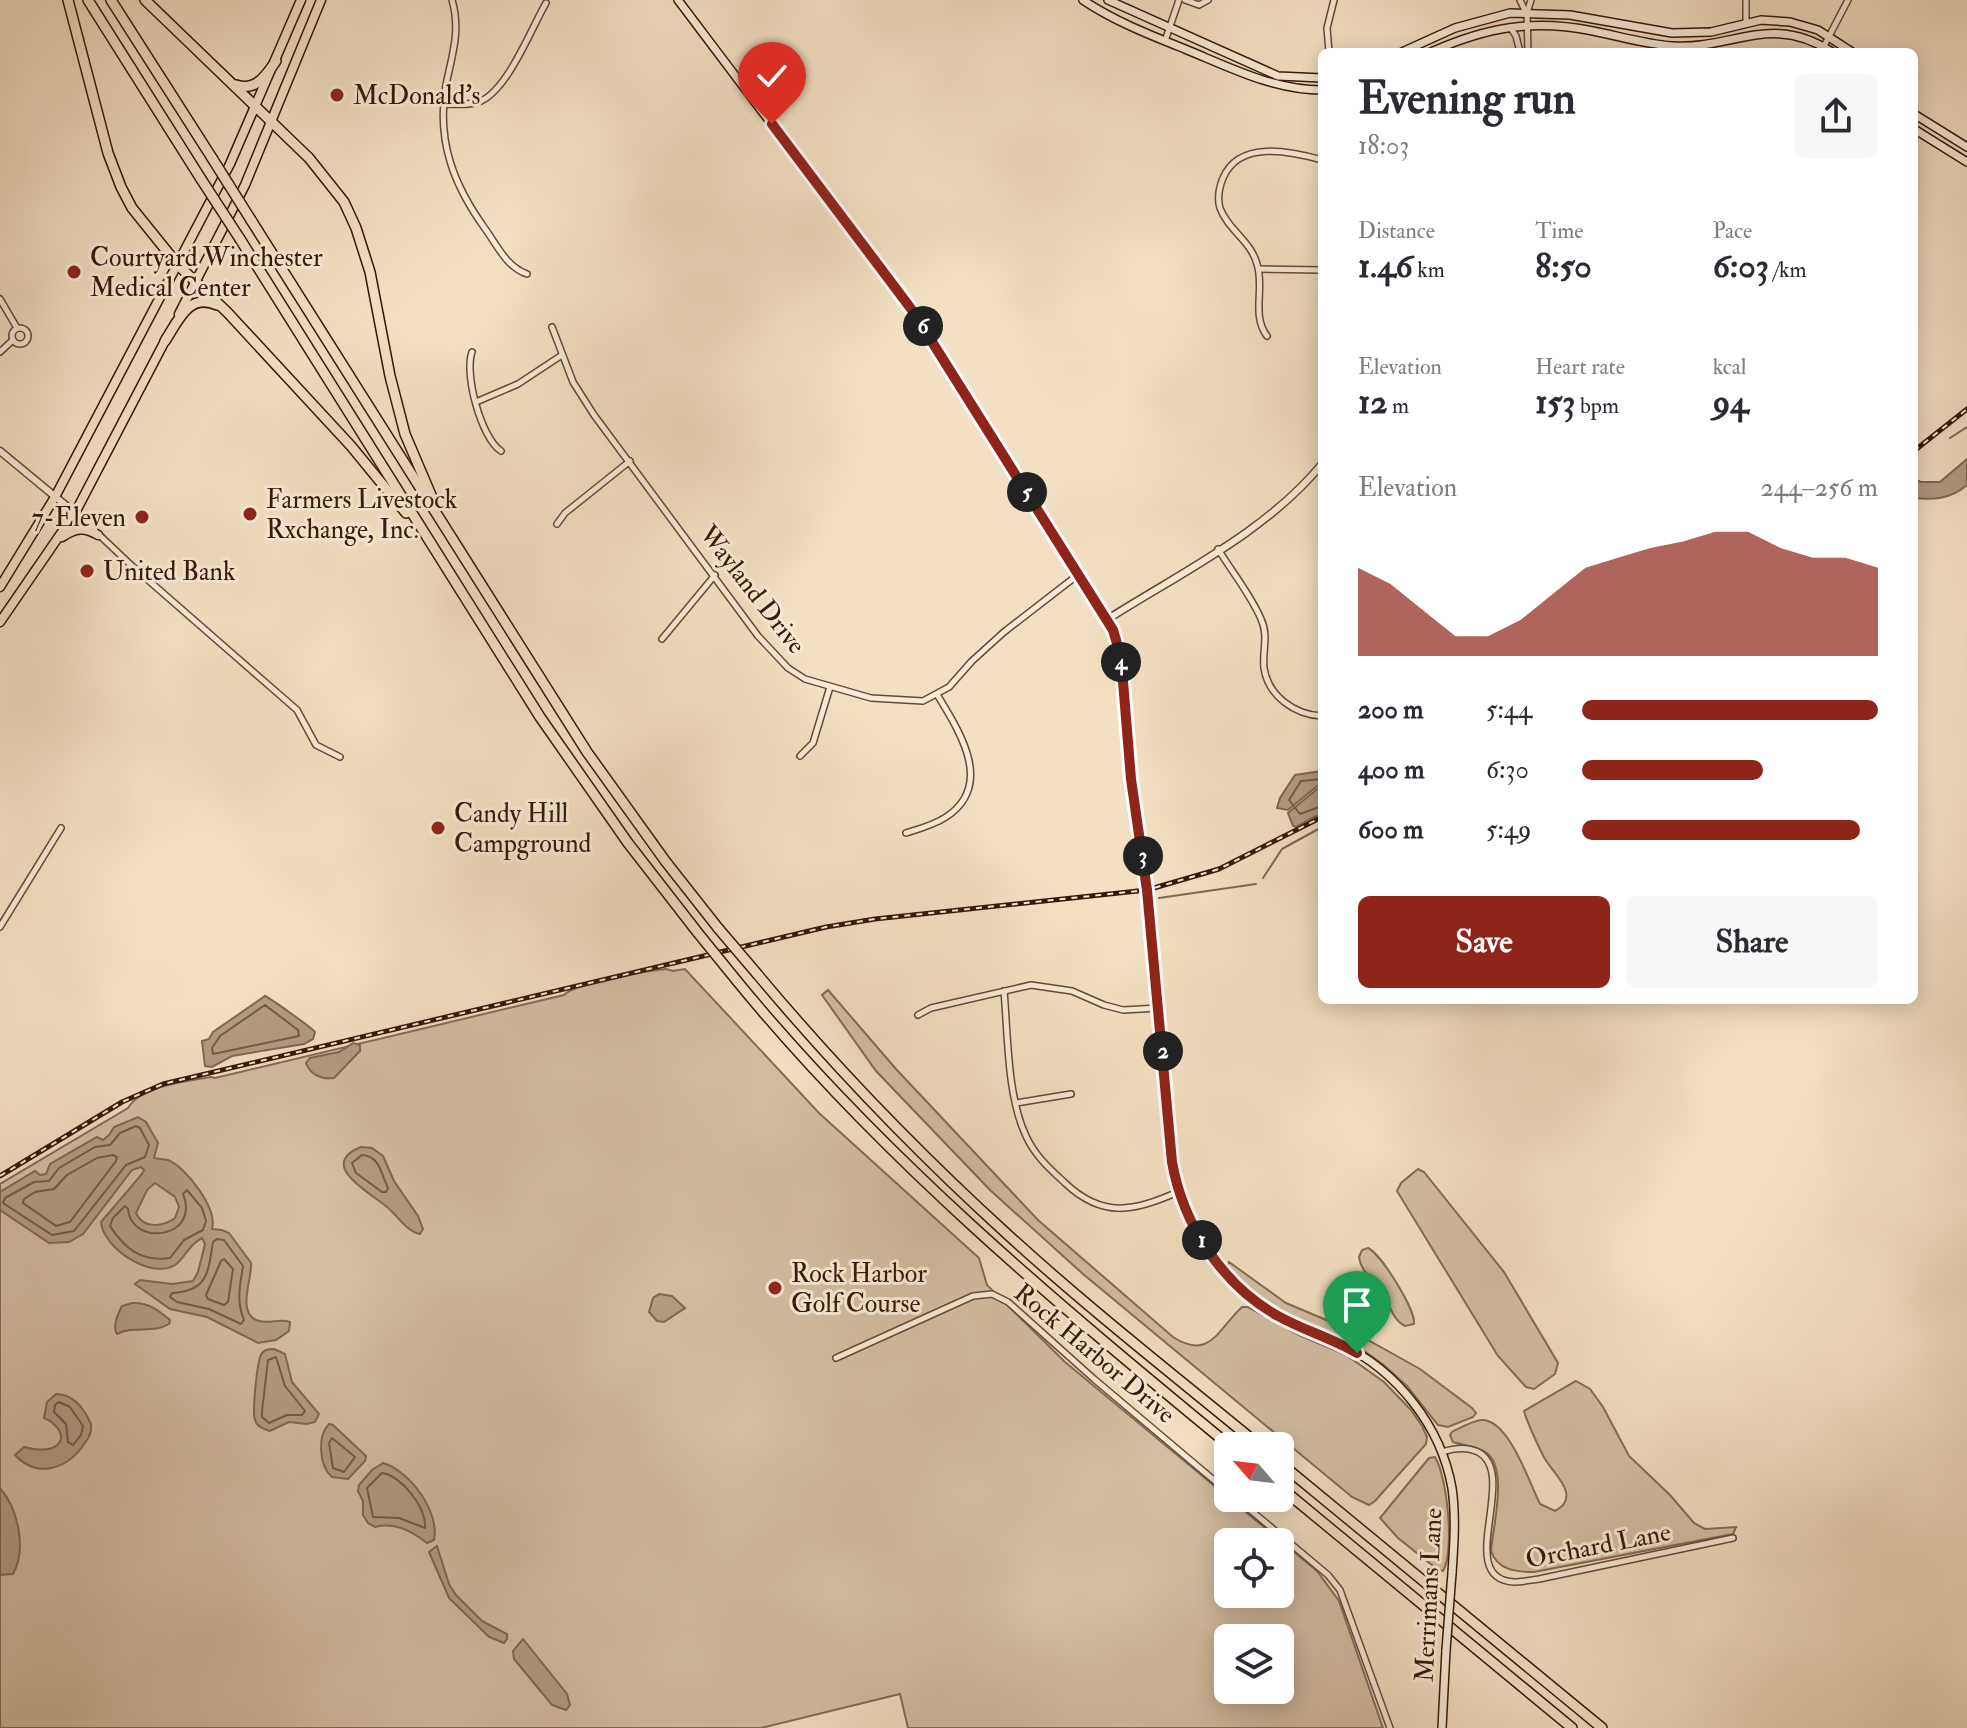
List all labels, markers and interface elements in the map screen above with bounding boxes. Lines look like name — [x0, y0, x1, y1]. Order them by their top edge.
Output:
pin — [738, 42, 806, 124]
icon: check — [750, 54, 794, 98]
text: Evening run — [1358, 72, 1576, 127]
button: share — [1794, 74, 1878, 158]
place label: McDonald's — [353, 80, 480, 112]
marker: McDonald's — [328, 86, 346, 104]
text: 18:03 — [1358, 130, 1409, 162]
text: Distance — [1358, 217, 1435, 245]
text: Time — [1535, 217, 1583, 245]
text: Pace — [1713, 217, 1752, 245]
place label: Courtyard Winchester Medical Center — [90, 242, 323, 304]
text: 1.46 — [1358, 245, 1413, 288]
text: 8:50 — [1535, 245, 1592, 288]
text: 6:03 — [1713, 245, 1769, 288]
text: km — [1413, 256, 1445, 284]
text: /km — [1769, 256, 1807, 284]
marker: Courtyard Winchester Medical Center — [65, 263, 83, 281]
pin: 6 — [903, 306, 943, 346]
text: 6 — [917, 312, 929, 340]
text: Elevation — [1358, 353, 1442, 381]
text: Heart rate — [1535, 353, 1625, 381]
text: kcal — [1713, 353, 1746, 381]
text: 12 — [1358, 381, 1387, 424]
text: 153 — [1535, 381, 1575, 424]
text: 94 — [1713, 381, 1748, 424]
text: m — [1387, 392, 1409, 420]
text: bpm — [1575, 392, 1619, 420]
pin: 5 — [1007, 472, 1047, 512]
text: Elevation — [1358, 472, 1457, 504]
text: 244–256 m — [1760, 472, 1878, 504]
text: 5 — [1022, 478, 1032, 506]
place label: Farmers Livestock Rxchange, Inc. — [266, 484, 458, 546]
place label: 7-Eleven — [32, 502, 126, 534]
marker: Farmers Livestock Rxchange, Inc. — [241, 505, 259, 523]
marker: 7-Eleven — [133, 508, 151, 526]
street label: Wayland Drive — [691, 518, 812, 660]
place label: United Bank — [103, 556, 236, 588]
marker: United Bank — [78, 562, 96, 580]
pin: 4 — [1101, 642, 1141, 682]
text: 4 — [1115, 648, 1127, 676]
text: 200 m — [1358, 694, 1423, 726]
text: 5:44 — [1486, 694, 1532, 726]
text: 400 m — [1358, 754, 1424, 786]
text: 6:30 — [1486, 754, 1529, 786]
place label: Candy Hill Campground — [454, 798, 592, 861]
text: 600 m — [1358, 814, 1423, 846]
text: 5:49 — [1486, 814, 1531, 846]
marker: Candy Hill Campground — [429, 819, 447, 837]
pin: 3 — [1123, 836, 1163, 876]
text: 3 — [1139, 842, 1147, 870]
button: Save — [1358, 896, 1610, 988]
button: Share — [1626, 896, 1878, 988]
pin: 2 — [1143, 1031, 1183, 1071]
text: 2 — [1157, 1037, 1169, 1065]
pin: 1 — [1182, 1220, 1222, 1260]
text: 1 — [1198, 1226, 1206, 1254]
place label: Rock Harbor Golf Course — [791, 1258, 927, 1320]
pin — [1323, 1271, 1391, 1353]
street label: Rock Harbor Drive — [1007, 1277, 1182, 1431]
marker: Rock Harbor Golf Course — [766, 1279, 784, 1297]
icon: arrive — [1335, 1283, 1379, 1327]
north arrow — [1214, 1432, 1294, 1512]
map controls — [1214, 1432, 1294, 1704]
street label: Merrimans Lane — [1408, 1507, 1450, 1683]
street label: Orchard Lane — [1523, 1516, 1674, 1576]
button: locate — [1214, 1528, 1294, 1608]
button: layers — [1214, 1624, 1294, 1704]

